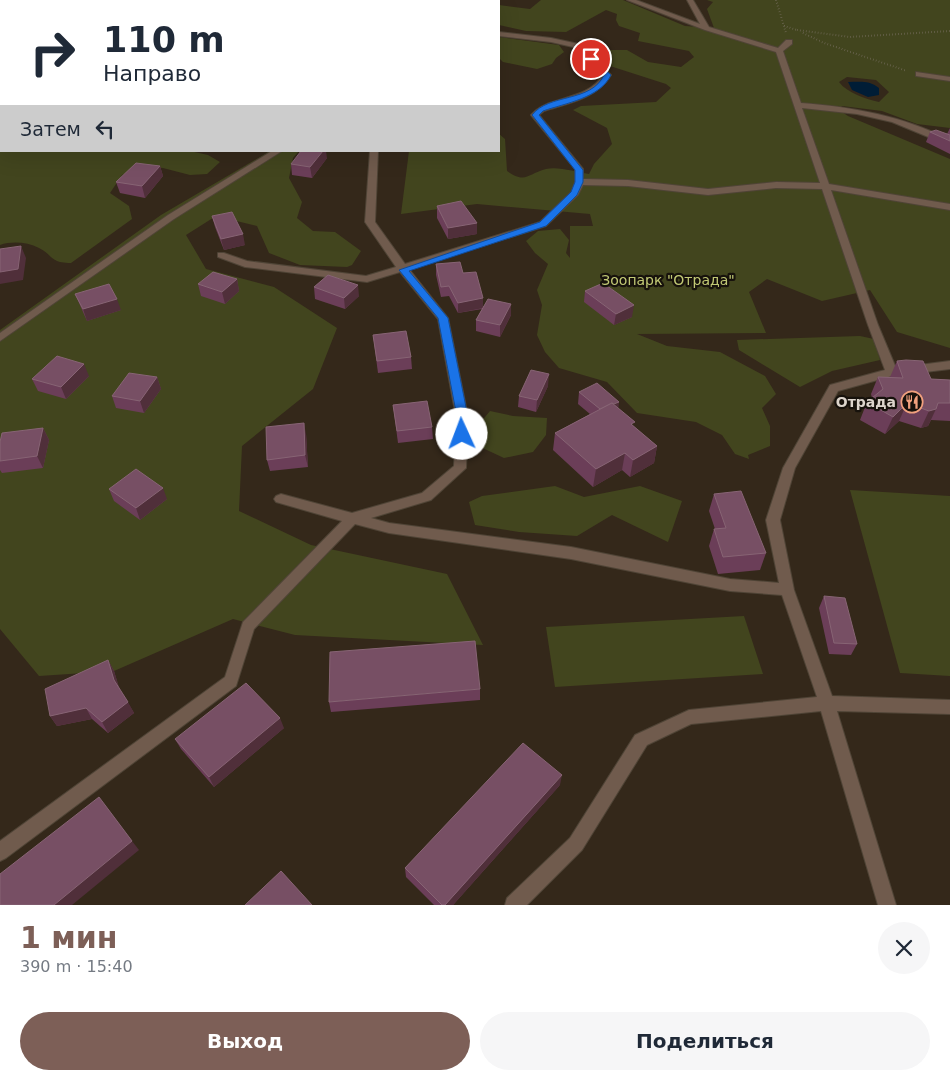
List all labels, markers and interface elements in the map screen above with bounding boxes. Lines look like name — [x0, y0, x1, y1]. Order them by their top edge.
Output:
icon: right — [20, 20, 85, 85]
text: 110 m — [103, 20, 225, 60]
pin — [570, 38, 612, 80]
icon: arrive — [577, 45, 605, 73]
text: Направо — [103, 61, 201, 86]
icon: left — [91, 115, 119, 143]
text: Затем — [20, 118, 81, 140]
park label: Зоопарк "Отрада" — [601, 272, 735, 288]
restaurant icon: Отрада — [900, 390, 924, 414]
place label: Отрада — [836, 394, 896, 410]
position arrow — [435, 407, 487, 459]
text: 1 мин — [20, 920, 118, 955]
button: close — [878, 922, 930, 974]
text: 390 m · 15:40 — [20, 957, 133, 976]
button: Выход — [20, 1012, 470, 1070]
button: Поделиться — [480, 1012, 930, 1070]

